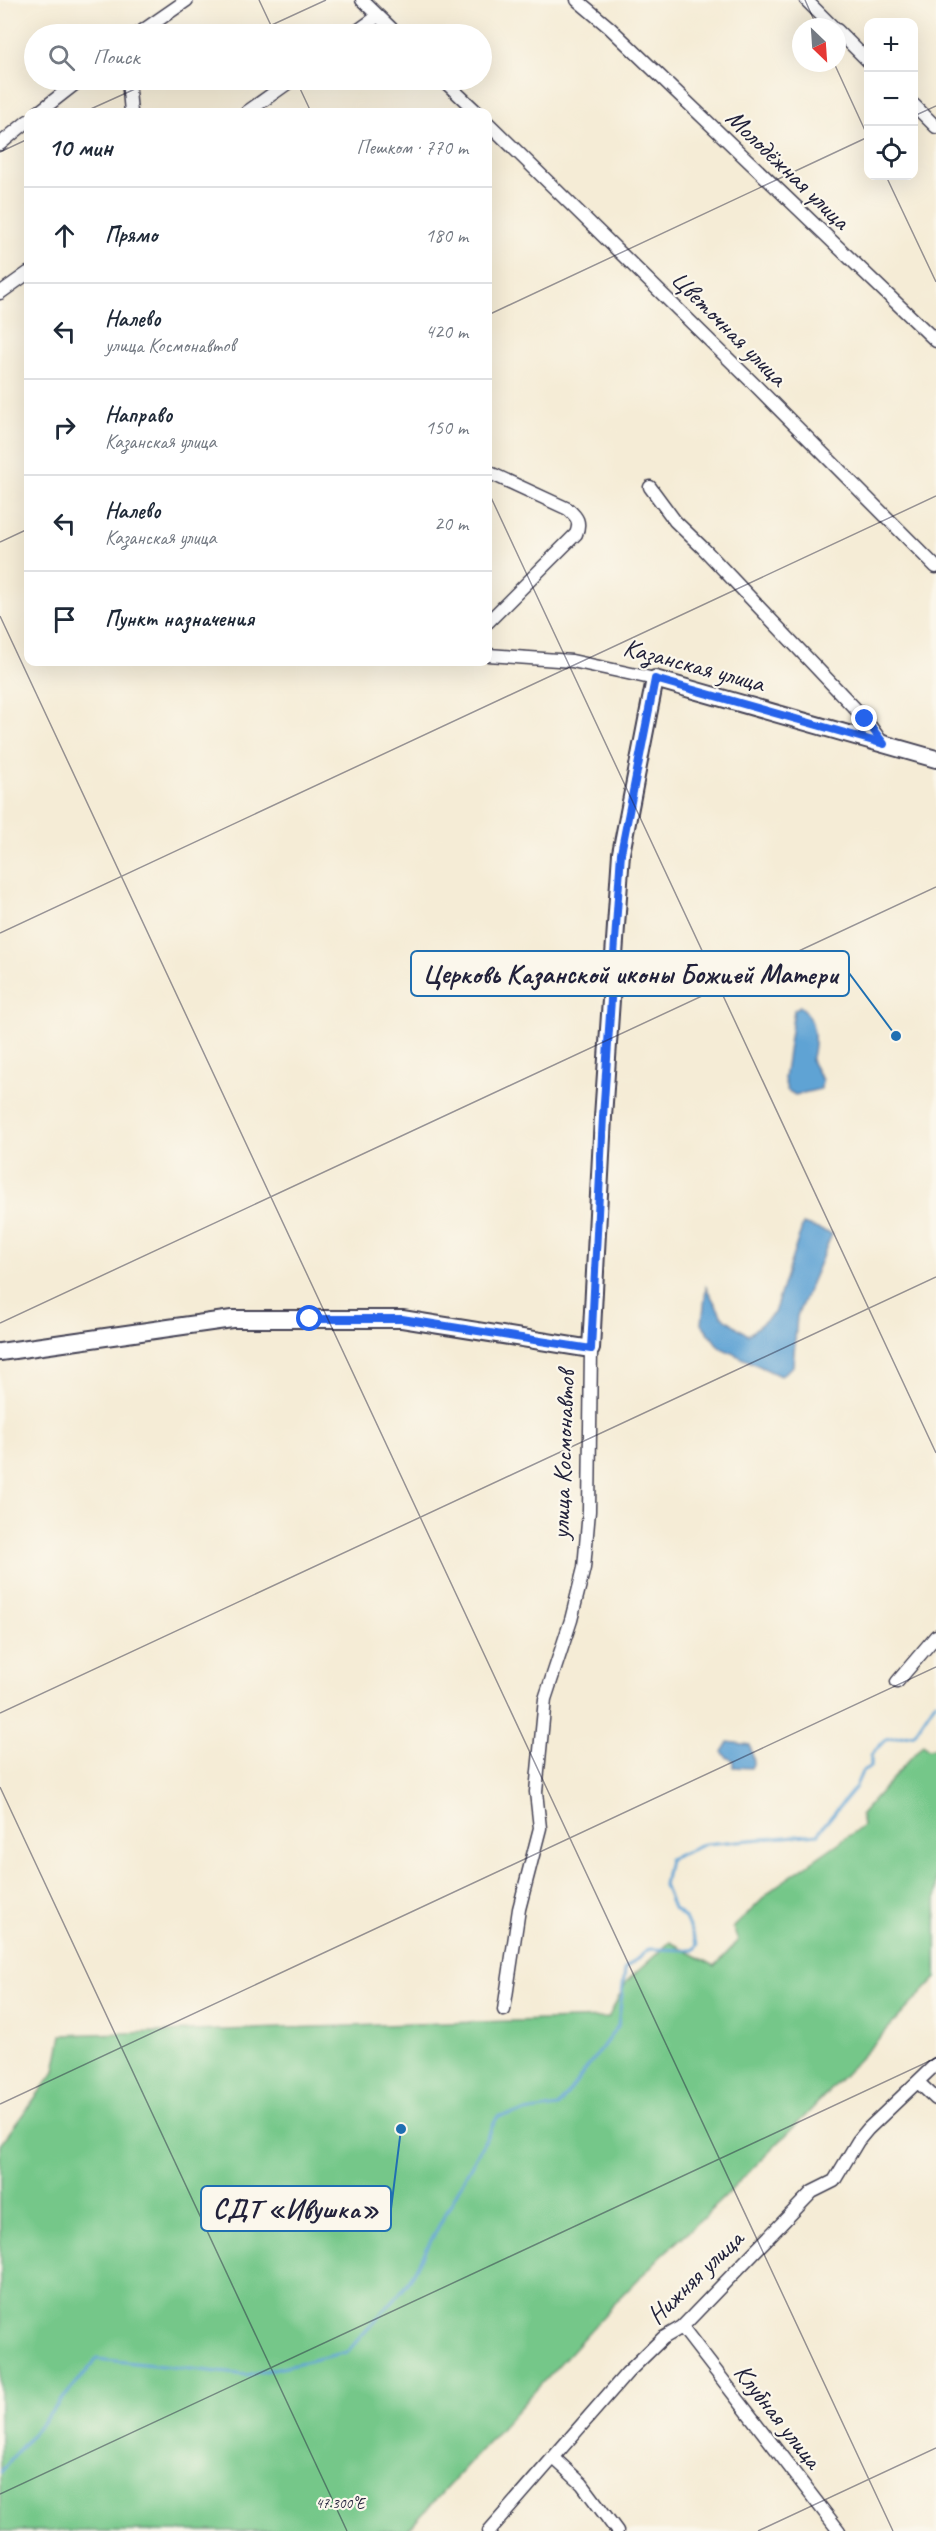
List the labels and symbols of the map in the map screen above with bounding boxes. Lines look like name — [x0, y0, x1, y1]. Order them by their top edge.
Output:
north arrow — [792, 18, 846, 72]
street label: Молодёжная улица — [719, 101, 858, 238]
street label: Цветочная улица — [664, 263, 795, 394]
street label: Казанская улица — [620, 630, 770, 701]
route end — [851, 705, 877, 731]
callout: Церковь Казанской иконы Божией Матери — [411, 951, 849, 996]
text: Церковь Казанской иконы Божией Матери — [422, 957, 840, 991]
route start — [296, 1305, 322, 1331]
street label: улица Космонавтов — [543, 1365, 583, 1542]
callout: СДТ «Ивушка» — [201, 2186, 391, 2231]
text: СДТ «Ивушка» — [213, 2192, 379, 2226]
street label: Нижняя улица — [640, 2221, 752, 2331]
street label: Клубная улица — [727, 2357, 831, 2477]
text: 47.300°E — [316, 2494, 367, 2513]

